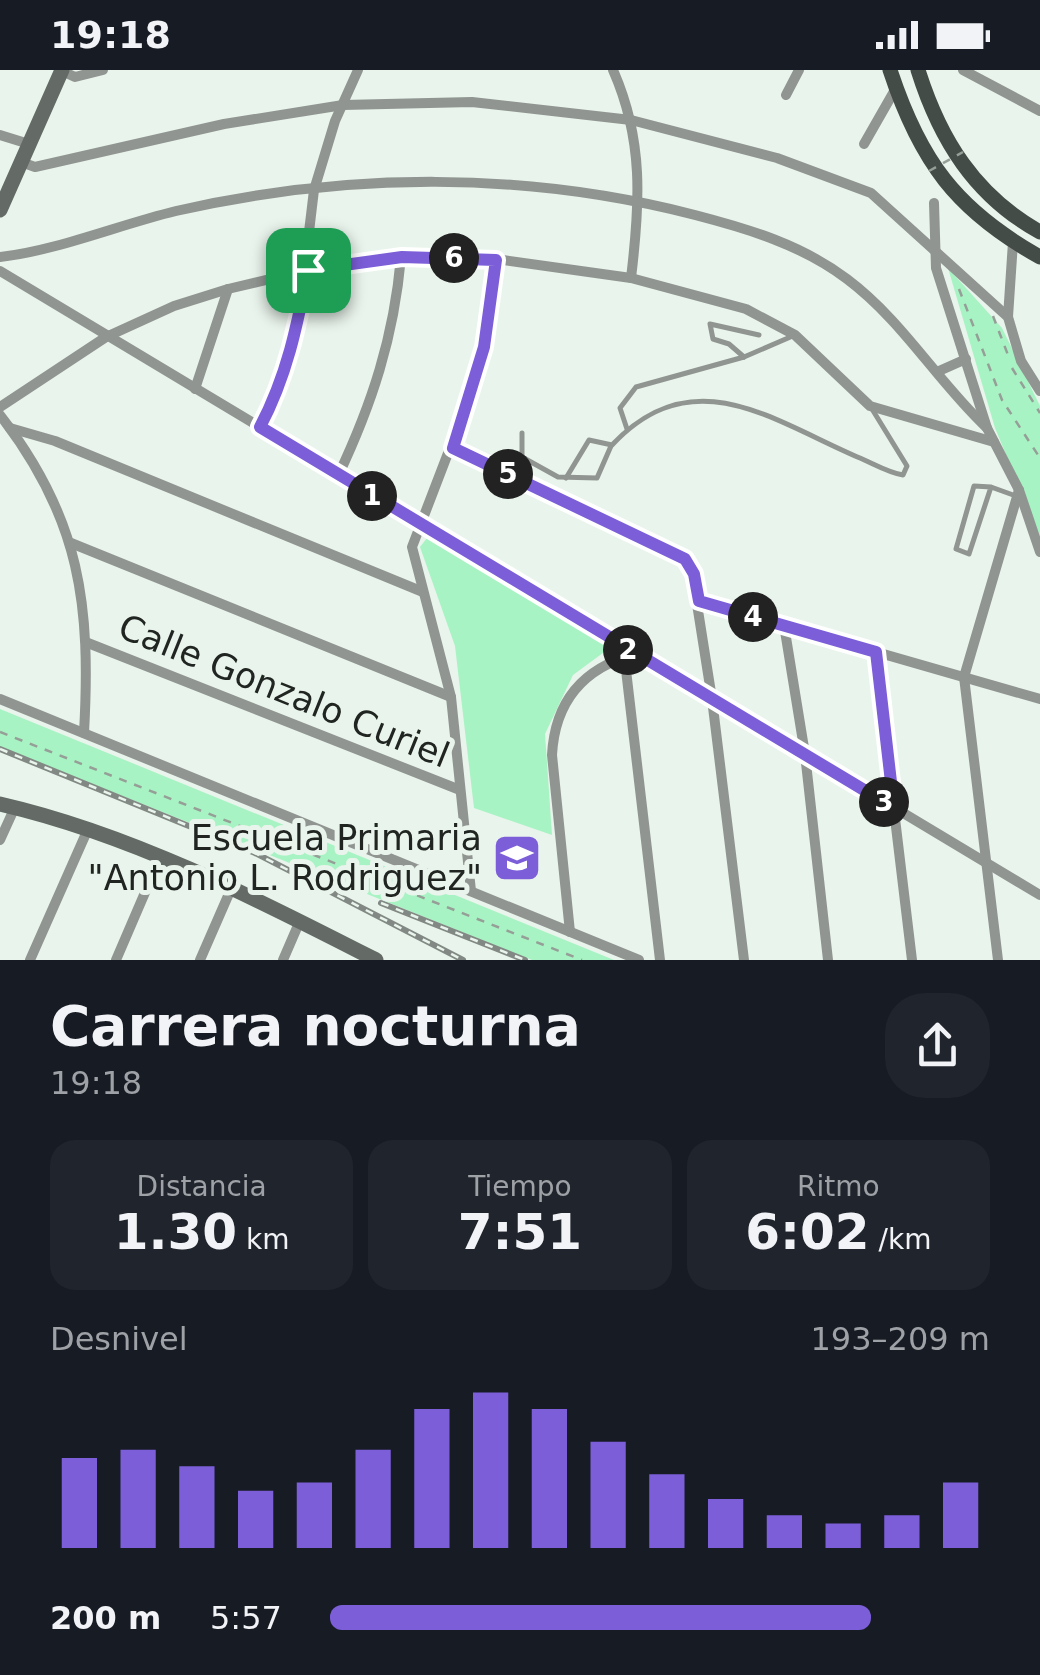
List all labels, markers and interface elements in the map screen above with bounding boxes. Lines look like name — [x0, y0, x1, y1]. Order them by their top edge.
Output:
text: 19:18 — [50, 13, 171, 57]
pin — [266, 228, 351, 313]
pin: 6 — [429, 233, 479, 283]
text: 6 — [444, 241, 464, 274]
icon: arrive — [281, 243, 336, 298]
pin: 5 — [483, 449, 533, 499]
text: 5 — [498, 457, 518, 490]
pin: 1 — [347, 471, 397, 521]
text: 1 — [362, 479, 382, 512]
pin: 4 — [728, 592, 778, 642]
text: 4 — [743, 600, 763, 633]
street label: Calle Gonzalo Curiel — [113, 606, 455, 776]
pin: 2 — [603, 625, 653, 675]
text: 2 — [618, 633, 638, 666]
pin: 3 — [859, 777, 909, 827]
text: 3 — [874, 785, 894, 818]
place label: Escuela Primaria "Antonio L. Rodriguez" — [88, 818, 482, 898]
school or university icon: Escuela Primaria "Antonio L. Rodriguez" — [491, 832, 543, 884]
button: share — [885, 993, 990, 1098]
text: Carrera nocturna — [50, 994, 581, 1058]
text: 19:18 — [50, 1064, 142, 1102]
text: Distancia — [137, 1170, 267, 1203]
text: Tiempo — [468, 1170, 572, 1203]
text: Ritmo — [797, 1170, 880, 1203]
text: 1.30 — [114, 1203, 237, 1261]
text: 7:51 — [458, 1203, 582, 1261]
text: 6:02 — [745, 1203, 870, 1261]
text: km — [237, 1223, 290, 1256]
text: /km — [870, 1223, 931, 1256]
text: Desnivel — [50, 1320, 188, 1358]
text: 193–209 m — [811, 1320, 990, 1358]
text: 200 m — [50, 1599, 161, 1637]
text: 5:57 — [210, 1599, 282, 1637]

